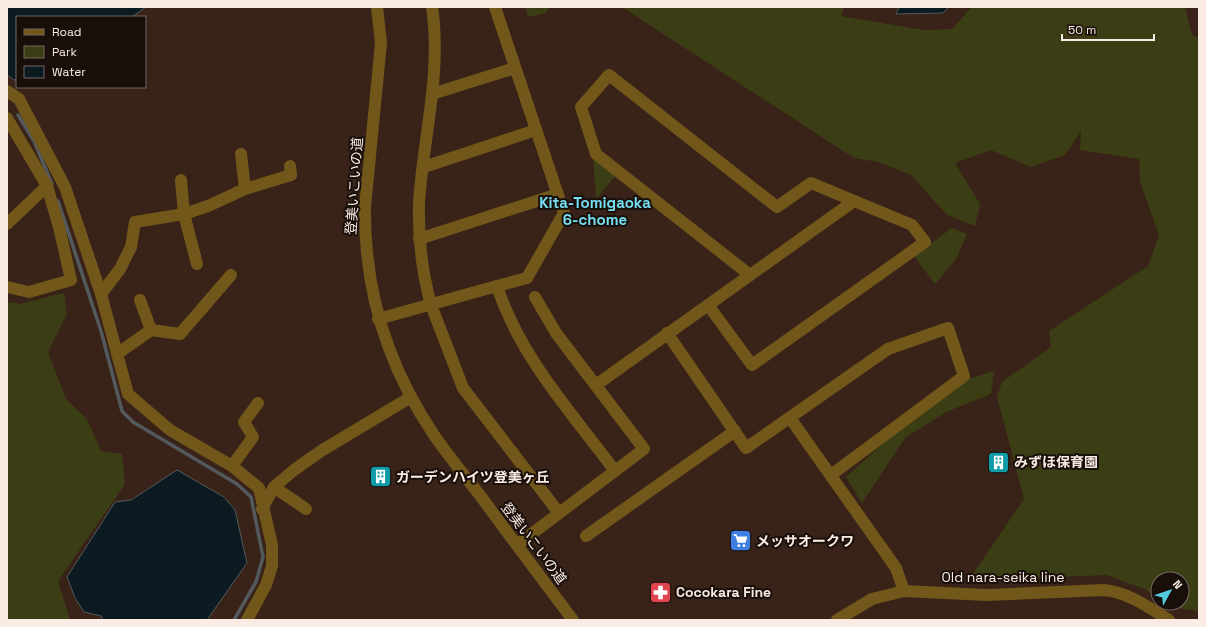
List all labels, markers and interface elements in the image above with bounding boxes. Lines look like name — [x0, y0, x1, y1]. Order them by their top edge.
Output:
legend — [16, 16, 146, 88]
scale bar — [1062, 16, 1154, 42]
text: 50 m — [1068, 22, 1096, 38]
text: Road — [52, 24, 81, 40]
text: Park — [52, 44, 77, 60]
text: Water — [52, 64, 86, 80]
street label: 登美いこいの道 — [342, 136, 366, 236]
district label: Kita-Tomigaoka 6-chome — [539, 193, 651, 229]
building icon: みずほ保育園 — [986, 449, 1012, 475]
place label: みずほ保育園 — [1014, 453, 1098, 471]
building icon: ガーデンハイツ登美ヶ丘 — [367, 464, 393, 490]
place label: ガーデンハイツ登美ヶ丘 — [396, 468, 550, 486]
street label: 登美いこいの道 — [497, 498, 571, 588]
supermarket icon: メッサオークワ — [728, 528, 754, 554]
place label: メッサオークワ — [756, 532, 854, 550]
street label: Old nara-seika line — [941, 568, 1065, 586]
north arrow — [1150, 571, 1190, 611]
text: N — [1170, 577, 1185, 592]
pharmacy icon: Cocokara Fine — [647, 579, 673, 605]
place label: Cocokara Fine — [676, 583, 771, 601]

